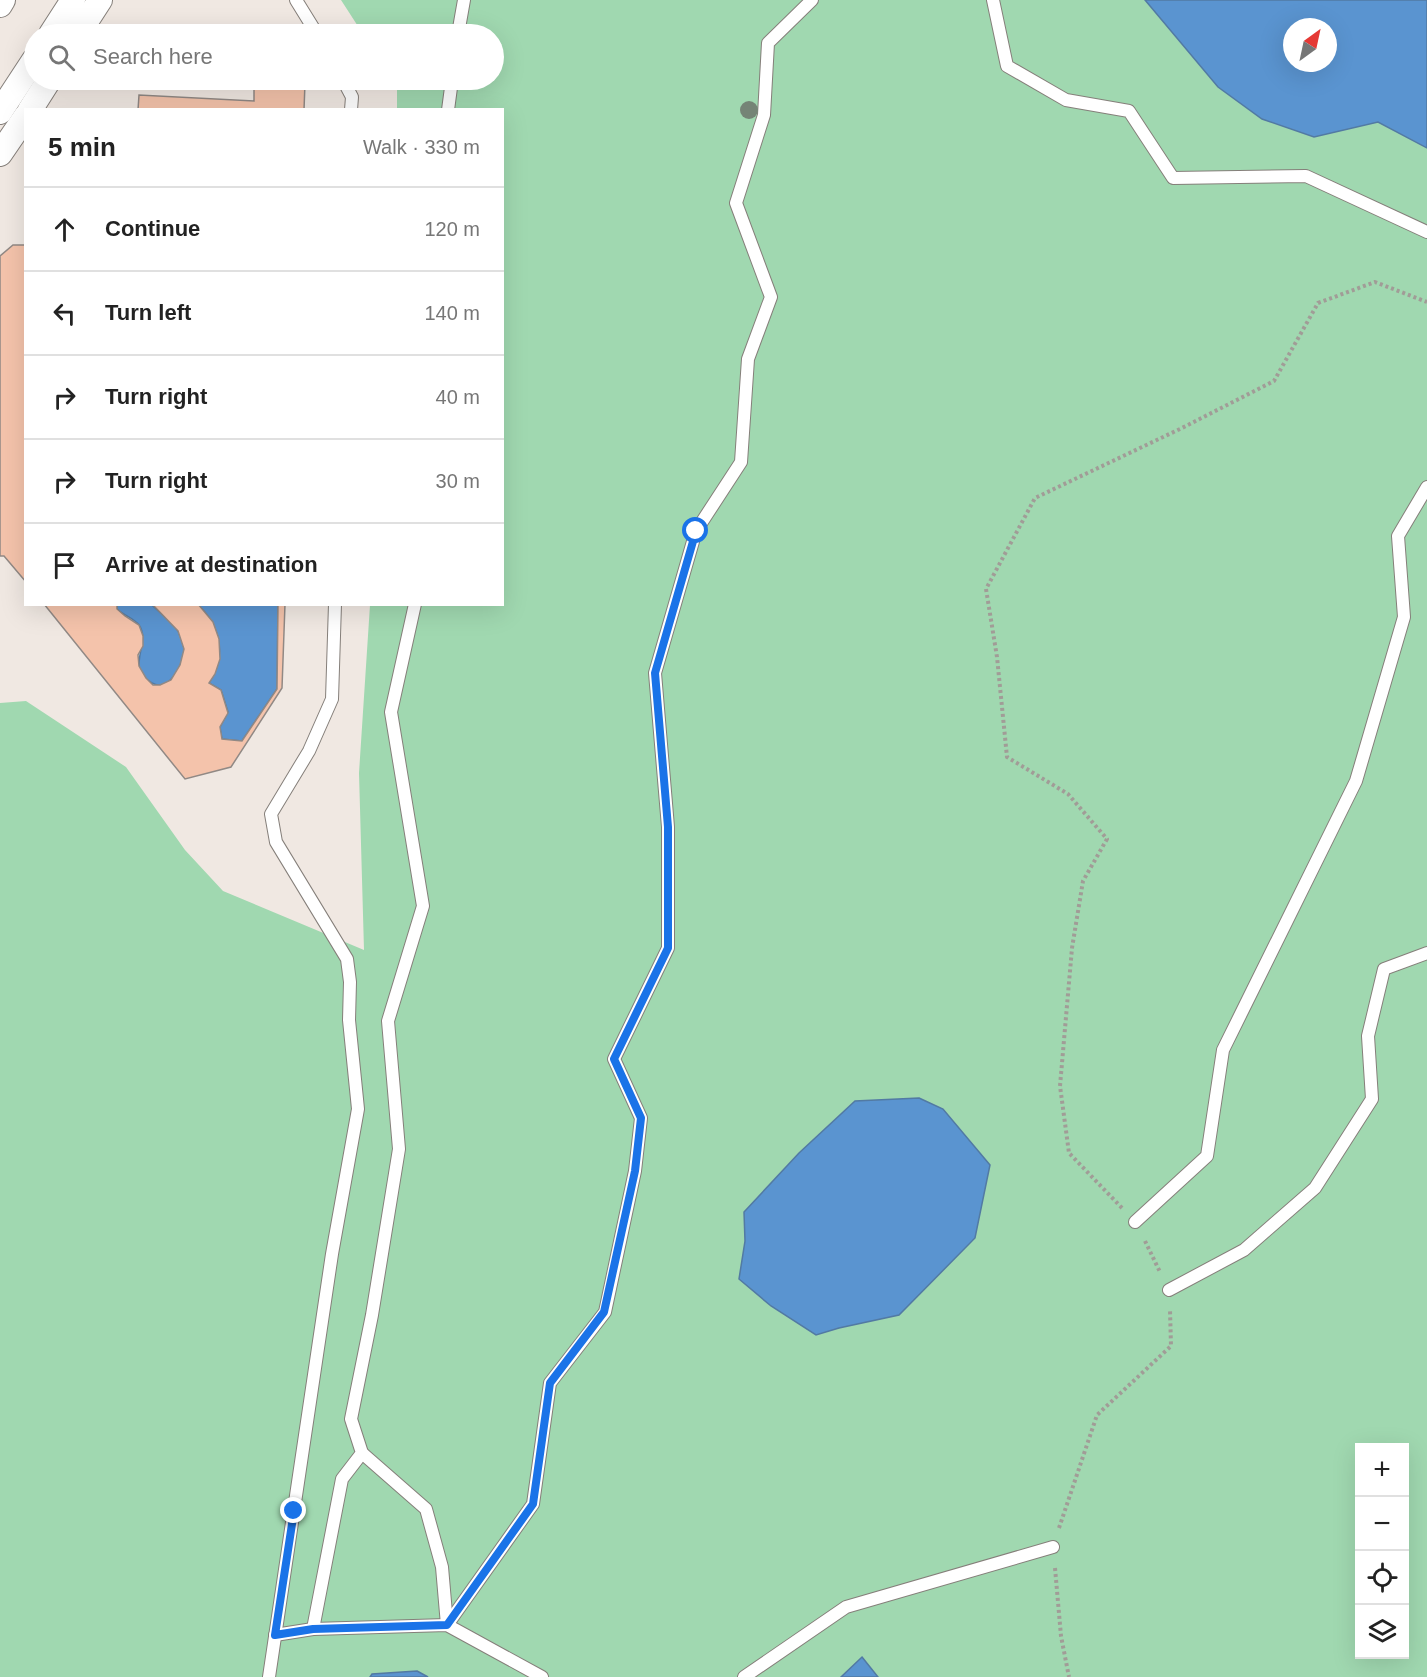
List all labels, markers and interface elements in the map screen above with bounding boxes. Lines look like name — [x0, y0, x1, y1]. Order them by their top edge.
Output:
north arrow — [1283, 18, 1337, 72]
search box — [24, 24, 504, 90]
icon: search — [45, 41, 78, 74]
text: Search here — [93, 44, 213, 69]
text: 5 min — [48, 132, 116, 162]
text: Walk · 330 m — [363, 136, 480, 158]
icon: ahead — [48, 213, 81, 246]
text: Continue — [105, 216, 200, 241]
text: 120 m — [424, 218, 480, 240]
icon: left — [48, 297, 81, 330]
text: Turn left — [105, 300, 191, 325]
text: 140 m — [424, 302, 480, 324]
icon: right — [48, 381, 81, 414]
text: Turn right — [105, 384, 207, 409]
text: 40 m — [436, 386, 480, 408]
icon: right — [48, 465, 81, 498]
text: Turn right — [105, 468, 207, 493]
text: 30 m — [436, 470, 480, 492]
route start — [682, 517, 708, 543]
icon: arrive — [48, 549, 81, 582]
text: Arrive at destination — [105, 552, 318, 577]
map controls — [1355, 1443, 1409, 1659]
button: + — [1355, 1443, 1409, 1497]
route end — [280, 1497, 306, 1523]
button: − — [1355, 1497, 1409, 1551]
button: locate — [1355, 1551, 1409, 1605]
button: layers — [1355, 1605, 1409, 1659]

